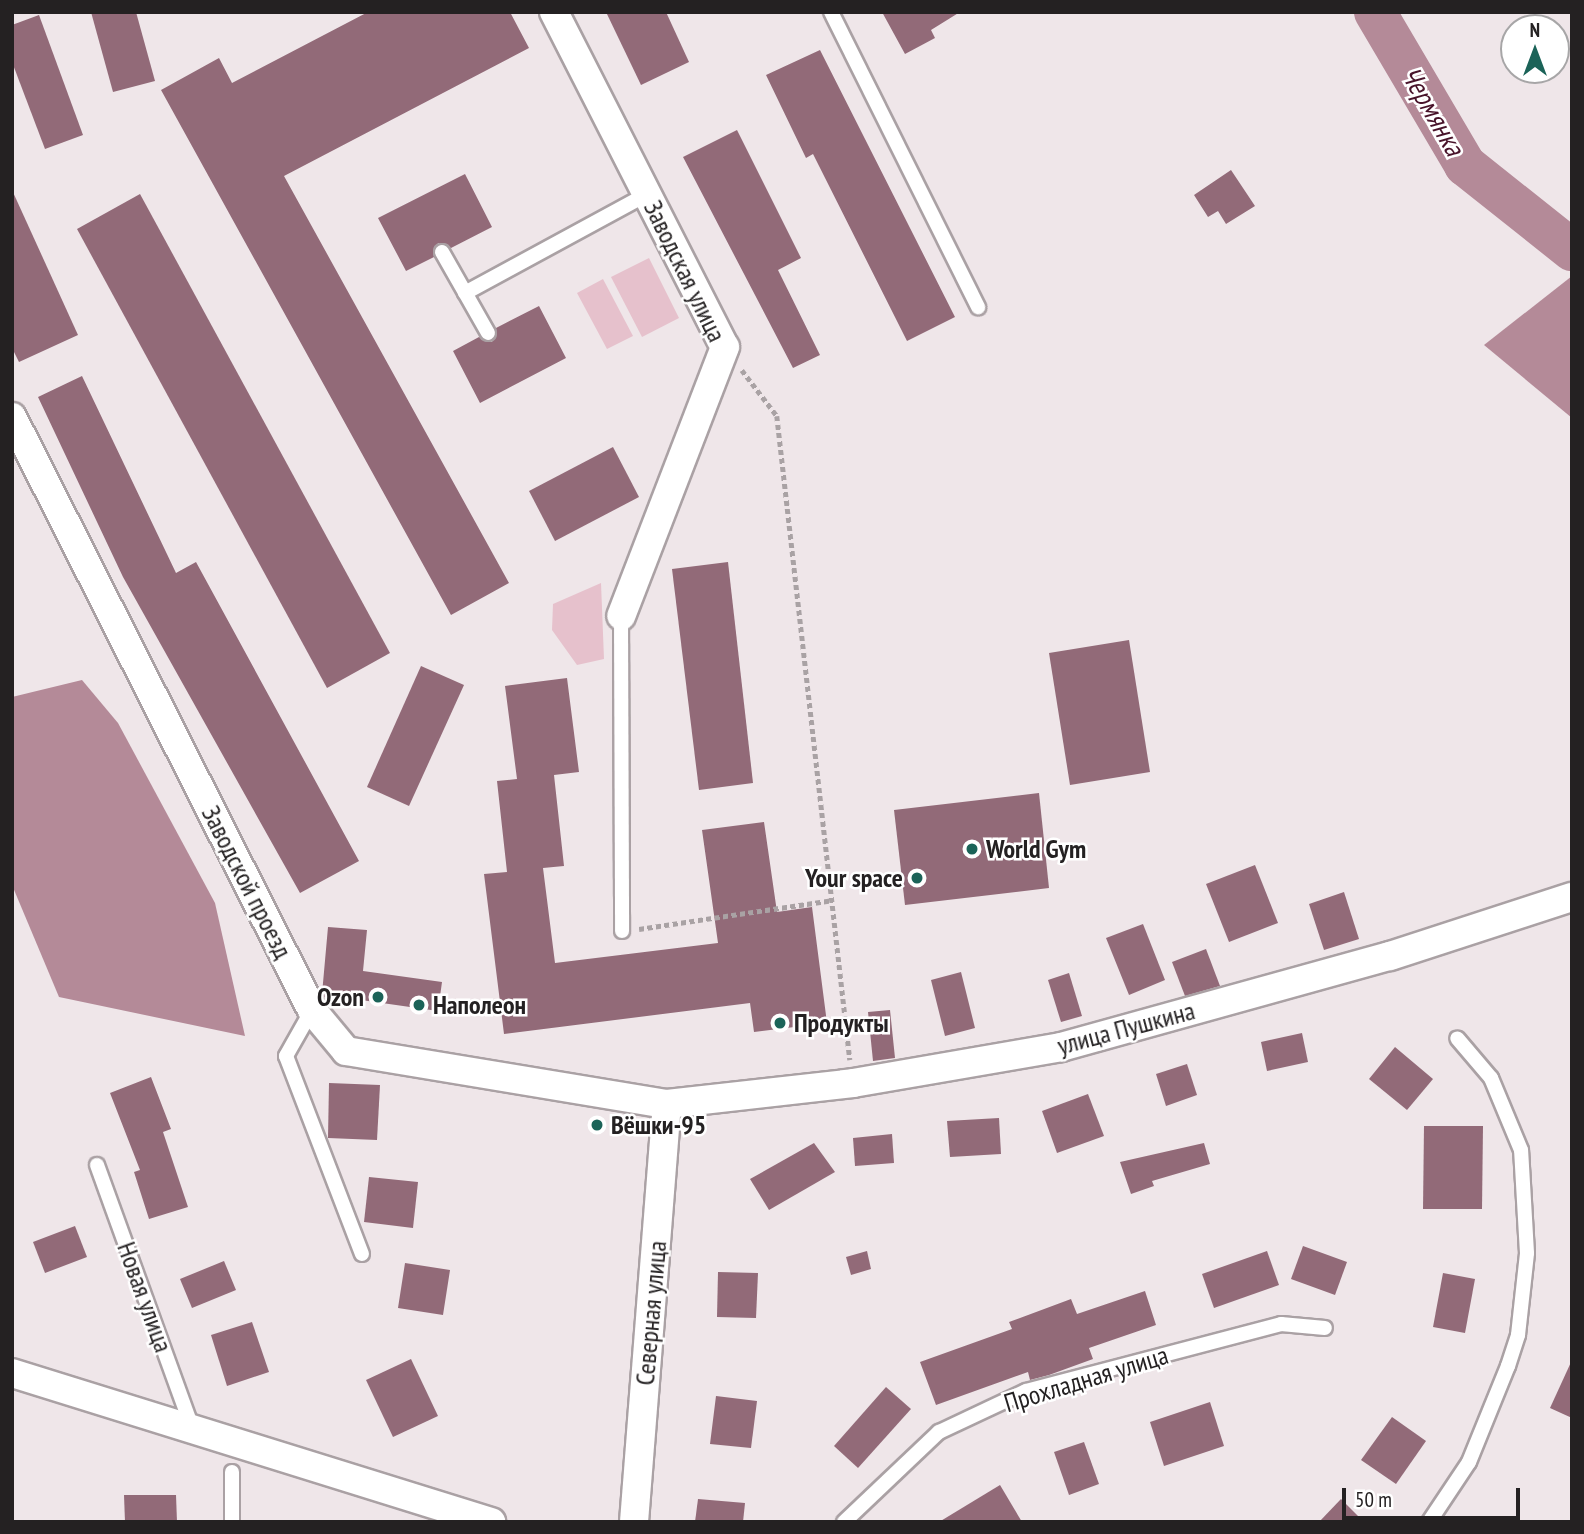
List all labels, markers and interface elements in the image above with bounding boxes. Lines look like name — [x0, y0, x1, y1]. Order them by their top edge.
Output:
north arrow — [1500, 14, 1570, 84]
text: N — [1530, 18, 1540, 42]
water label: Чермянка — [1394, 61, 1472, 161]
street label: Заводская улица — [637, 195, 733, 347]
street label: Заводской проезд — [195, 800, 299, 964]
place label: World Gym — [986, 833, 1087, 865]
marker: World Gym — [964, 841, 980, 857]
place label: Your space — [805, 862, 903, 894]
marker: Your space — [909, 870, 925, 886]
place label: Ozon — [317, 981, 364, 1013]
marker: Ozon — [370, 989, 386, 1005]
place label: Наполеон — [433, 989, 526, 1021]
street label: улица Пушкина — [1054, 995, 1198, 1061]
marker: Наполеон — [411, 997, 427, 1013]
place label: Продукты — [794, 1007, 889, 1039]
marker: Продукты — [772, 1015, 788, 1031]
place label: Вёшки-95 — [611, 1109, 706, 1141]
marker: Вёшки-95 — [589, 1117, 605, 1133]
street label: Новая улица — [111, 1238, 179, 1356]
street label: Северная улица — [629, 1239, 673, 1387]
street label: Прохладная улица — [1000, 1339, 1172, 1419]
scale bar — [1346, 1474, 1524, 1518]
text: 50 m — [1355, 1486, 1392, 1513]

